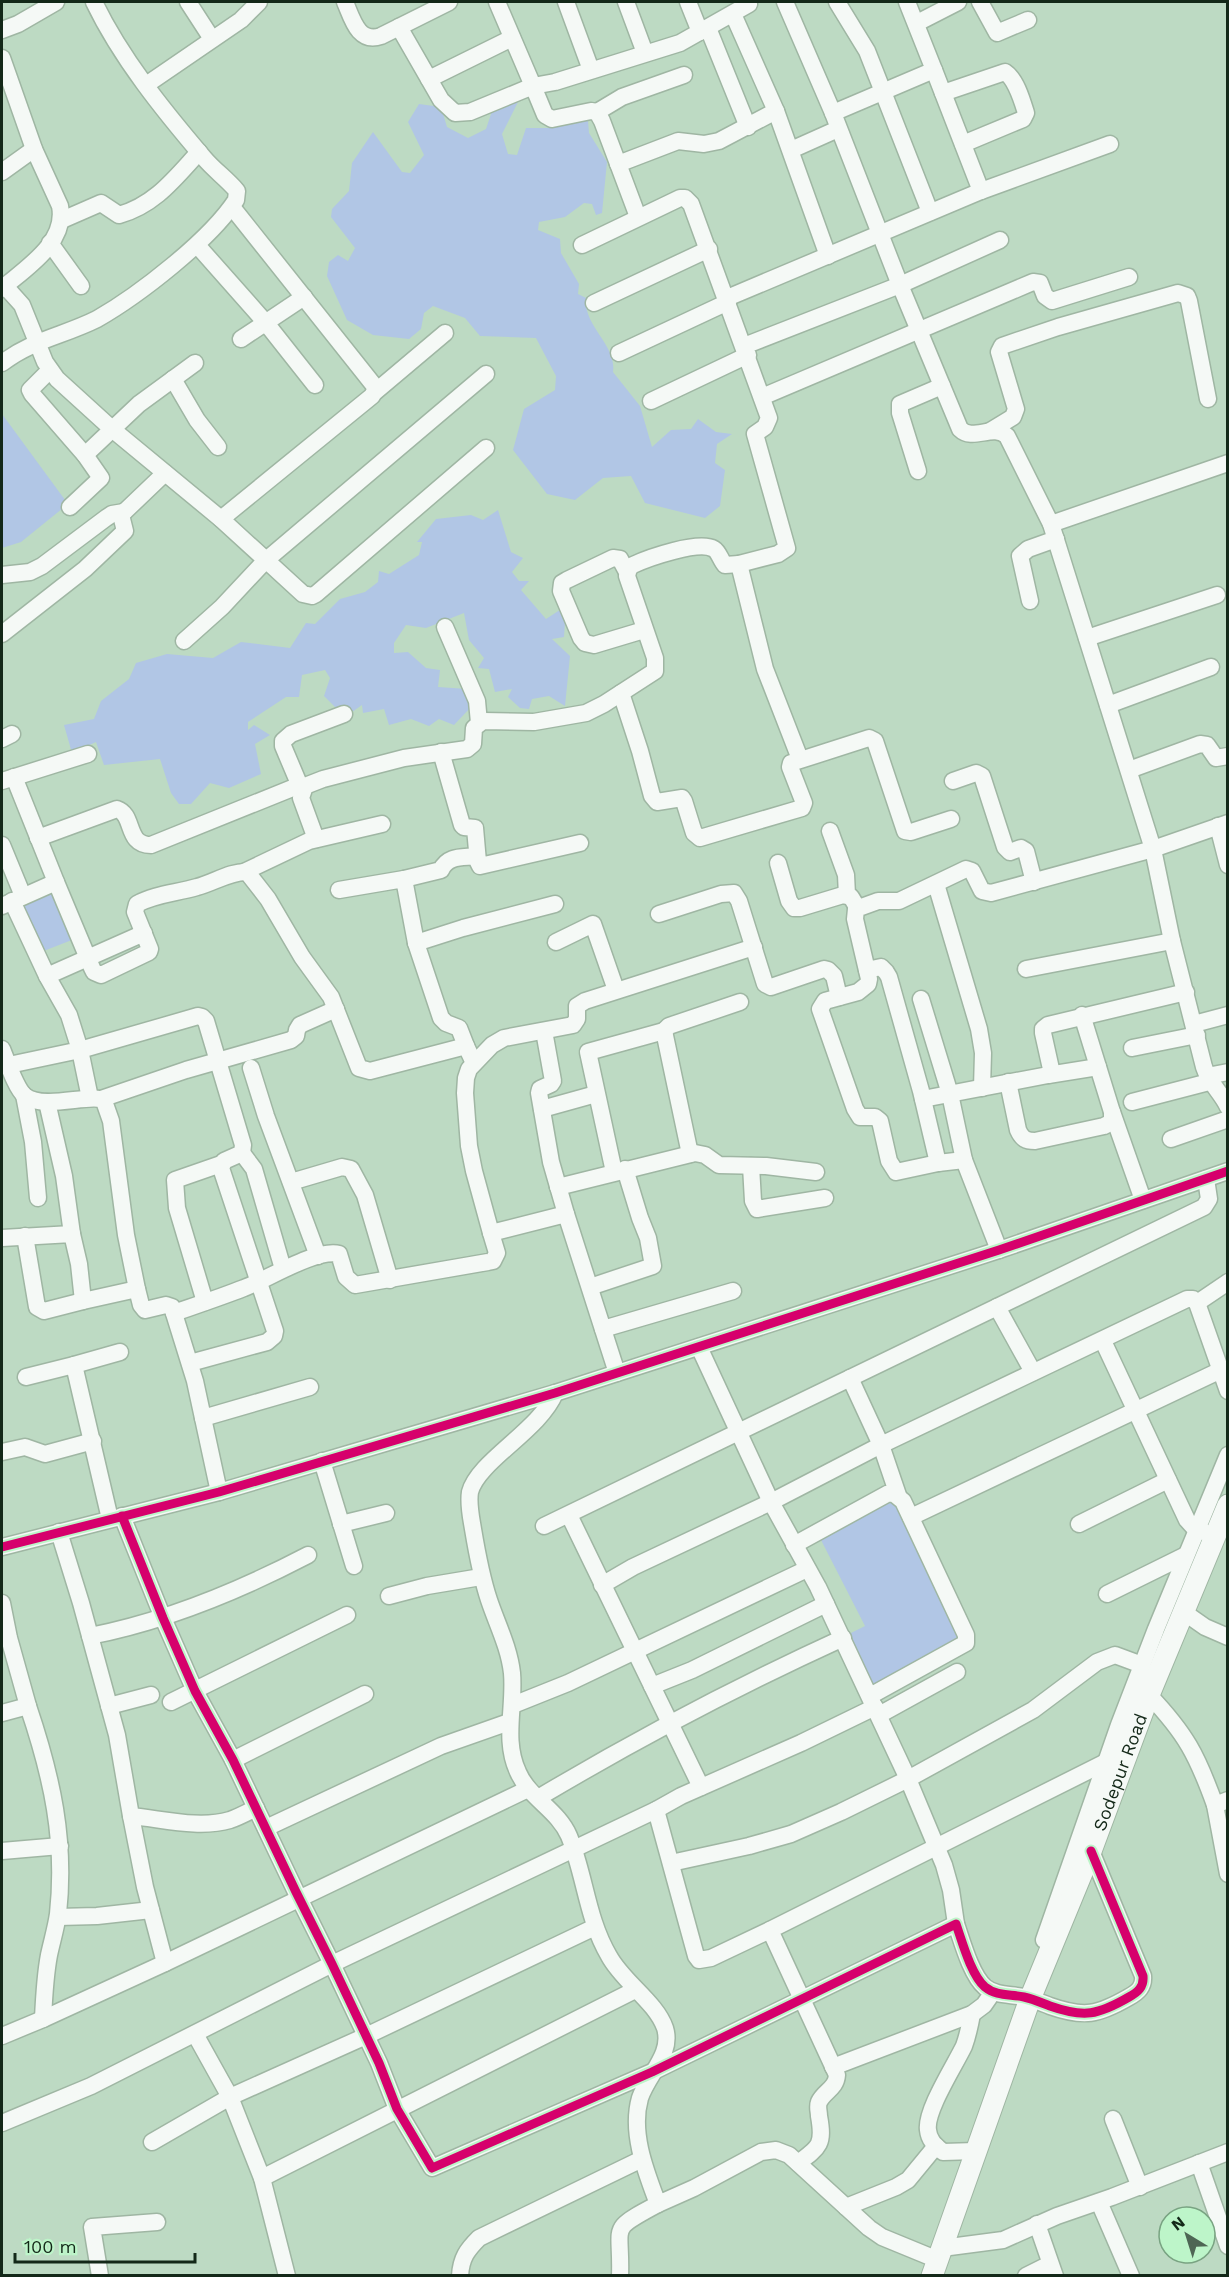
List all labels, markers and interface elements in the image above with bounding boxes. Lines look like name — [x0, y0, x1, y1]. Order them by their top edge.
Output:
street label: Sodepur Road — [1088, 1710, 1151, 1834]
north arrow — [1157, 2205, 1217, 2265]
text: N — [1168, 2212, 1189, 2235]
scale bar — [15, 2226, 195, 2264]
text: 100 m — [24, 2236, 77, 2257]

